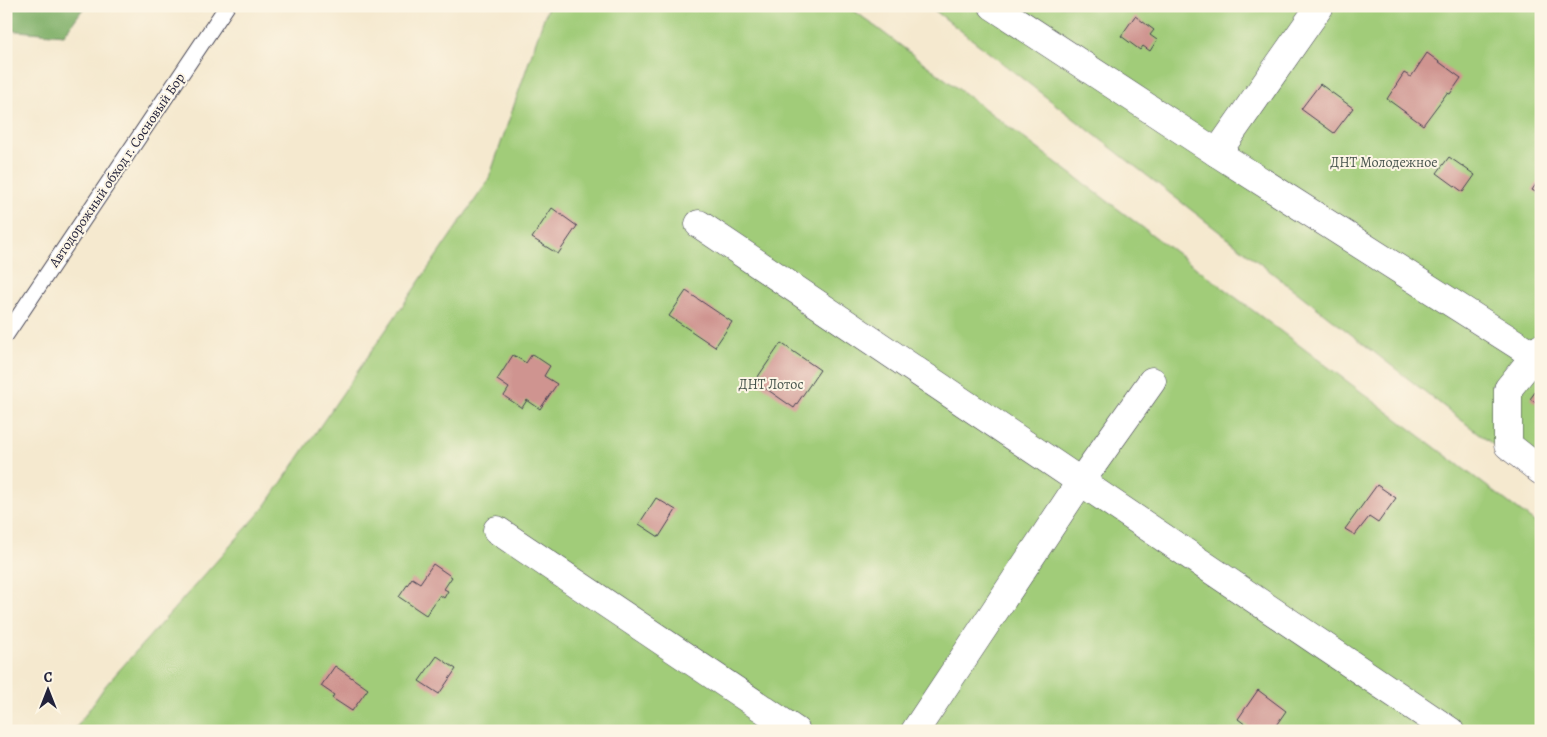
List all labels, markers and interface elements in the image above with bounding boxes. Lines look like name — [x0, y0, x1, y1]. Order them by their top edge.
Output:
street label: Автодорожный обход г. Сосновый Бор — [44, 69, 189, 272]
park label: ДНТ Молодежное — [1330, 153, 1438, 172]
park label: ДНТ Лотос — [739, 375, 803, 394]
north arrow — [22, 664, 72, 714]
text: С — [44, 668, 53, 687]

